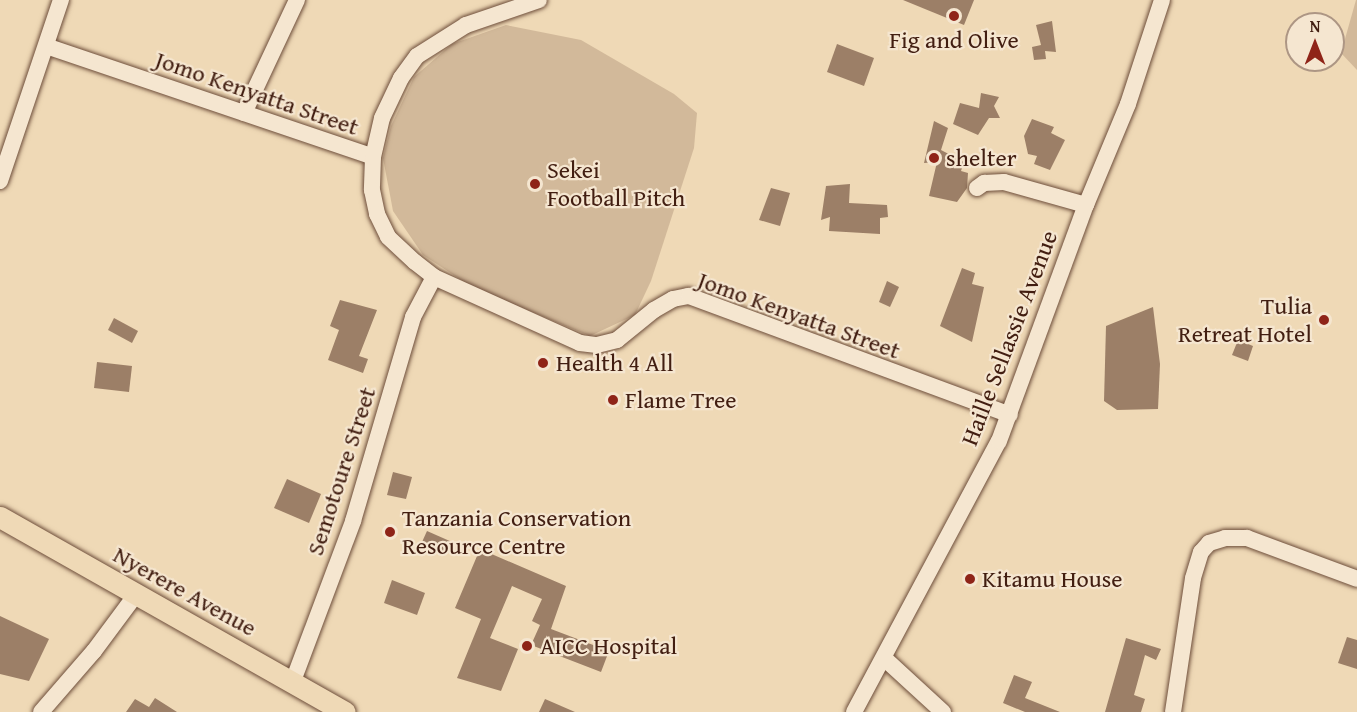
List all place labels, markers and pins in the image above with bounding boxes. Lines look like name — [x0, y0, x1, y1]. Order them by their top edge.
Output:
marker: Fig and Olive — [947, 9, 961, 23]
place label: Fig and Olive — [889, 26, 1019, 54]
place label: shelter — [946, 144, 1017, 172]
marker: shelter — [927, 151, 941, 165]
place label: Sekei Football Pitch — [547, 156, 685, 212]
marker: Sekei Football Pitch — [528, 177, 542, 191]
place label: Tulia Retreat Hotel — [1178, 292, 1312, 348]
marker: Tulia Retreat Hotel — [1317, 313, 1331, 327]
place label: Health 4 All — [556, 349, 673, 377]
marker: Health 4 All — [534, 354, 552, 372]
place label: Flame Tree — [625, 386, 736, 414]
marker: Flame Tree — [606, 393, 620, 407]
place label: Tanzania Conservation Resource Centre — [402, 504, 631, 560]
marker: Tanzania Conservation Resource Centre — [383, 525, 397, 539]
place label: Kitamu House — [982, 565, 1123, 593]
marker: Kitamu House — [963, 572, 977, 586]
place label: AICC Hospital — [540, 632, 677, 660]
marker: AICC Hospital — [518, 637, 536, 655]

